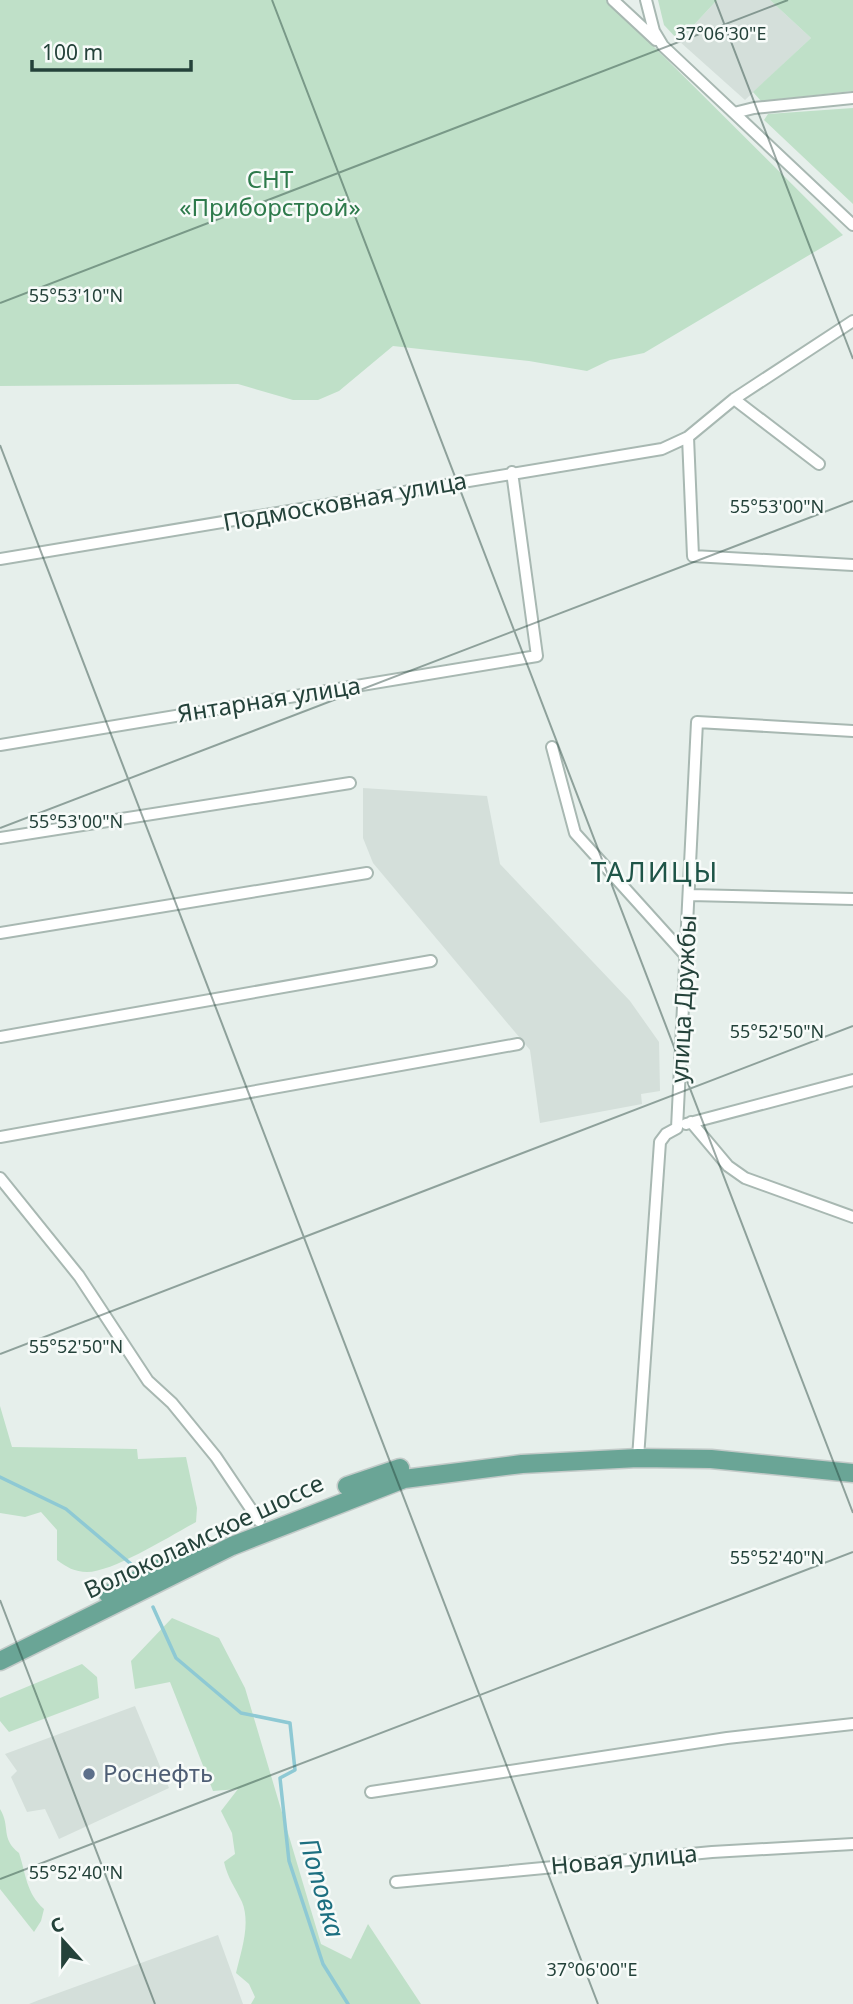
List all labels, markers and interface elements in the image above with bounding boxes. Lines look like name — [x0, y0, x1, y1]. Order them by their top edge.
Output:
text: 37°06'30"E — [676, 21, 766, 45]
scale bar — [32, 28, 191, 72]
text: 100 m — [42, 38, 103, 66]
park label: СНТ «Приборстрой» — [179, 162, 361, 223]
text: 55°53'10"N — [29, 283, 123, 307]
street label: Подмосковная улица — [220, 463, 469, 538]
text: 55°53'00"N — [730, 494, 824, 518]
street label: Янтарная улица — [175, 668, 363, 729]
text: 55°53'00"N — [29, 809, 123, 833]
district label: ТАЛИЦЫ — [591, 852, 719, 890]
street label: улица Дружбы — [662, 914, 703, 1084]
text: 55°52'50"N — [730, 1019, 824, 1043]
text: 55°52'50"N — [29, 1334, 123, 1358]
street label: Волоколамское шоссе — [78, 1466, 328, 1606]
text: 55°52'40"N — [730, 1545, 824, 1569]
place label: Роснефть — [103, 1756, 213, 1789]
marker: Роснефть — [81, 1766, 97, 1782]
water label: Поповка — [292, 1834, 354, 1942]
street label: Новая улица — [549, 1836, 699, 1881]
text: 55°52'40"N — [29, 1860, 123, 1884]
north arrow — [28, 1906, 98, 1976]
text: С — [47, 1911, 67, 1939]
text: 37°06'00"E — [547, 1957, 637, 1981]

